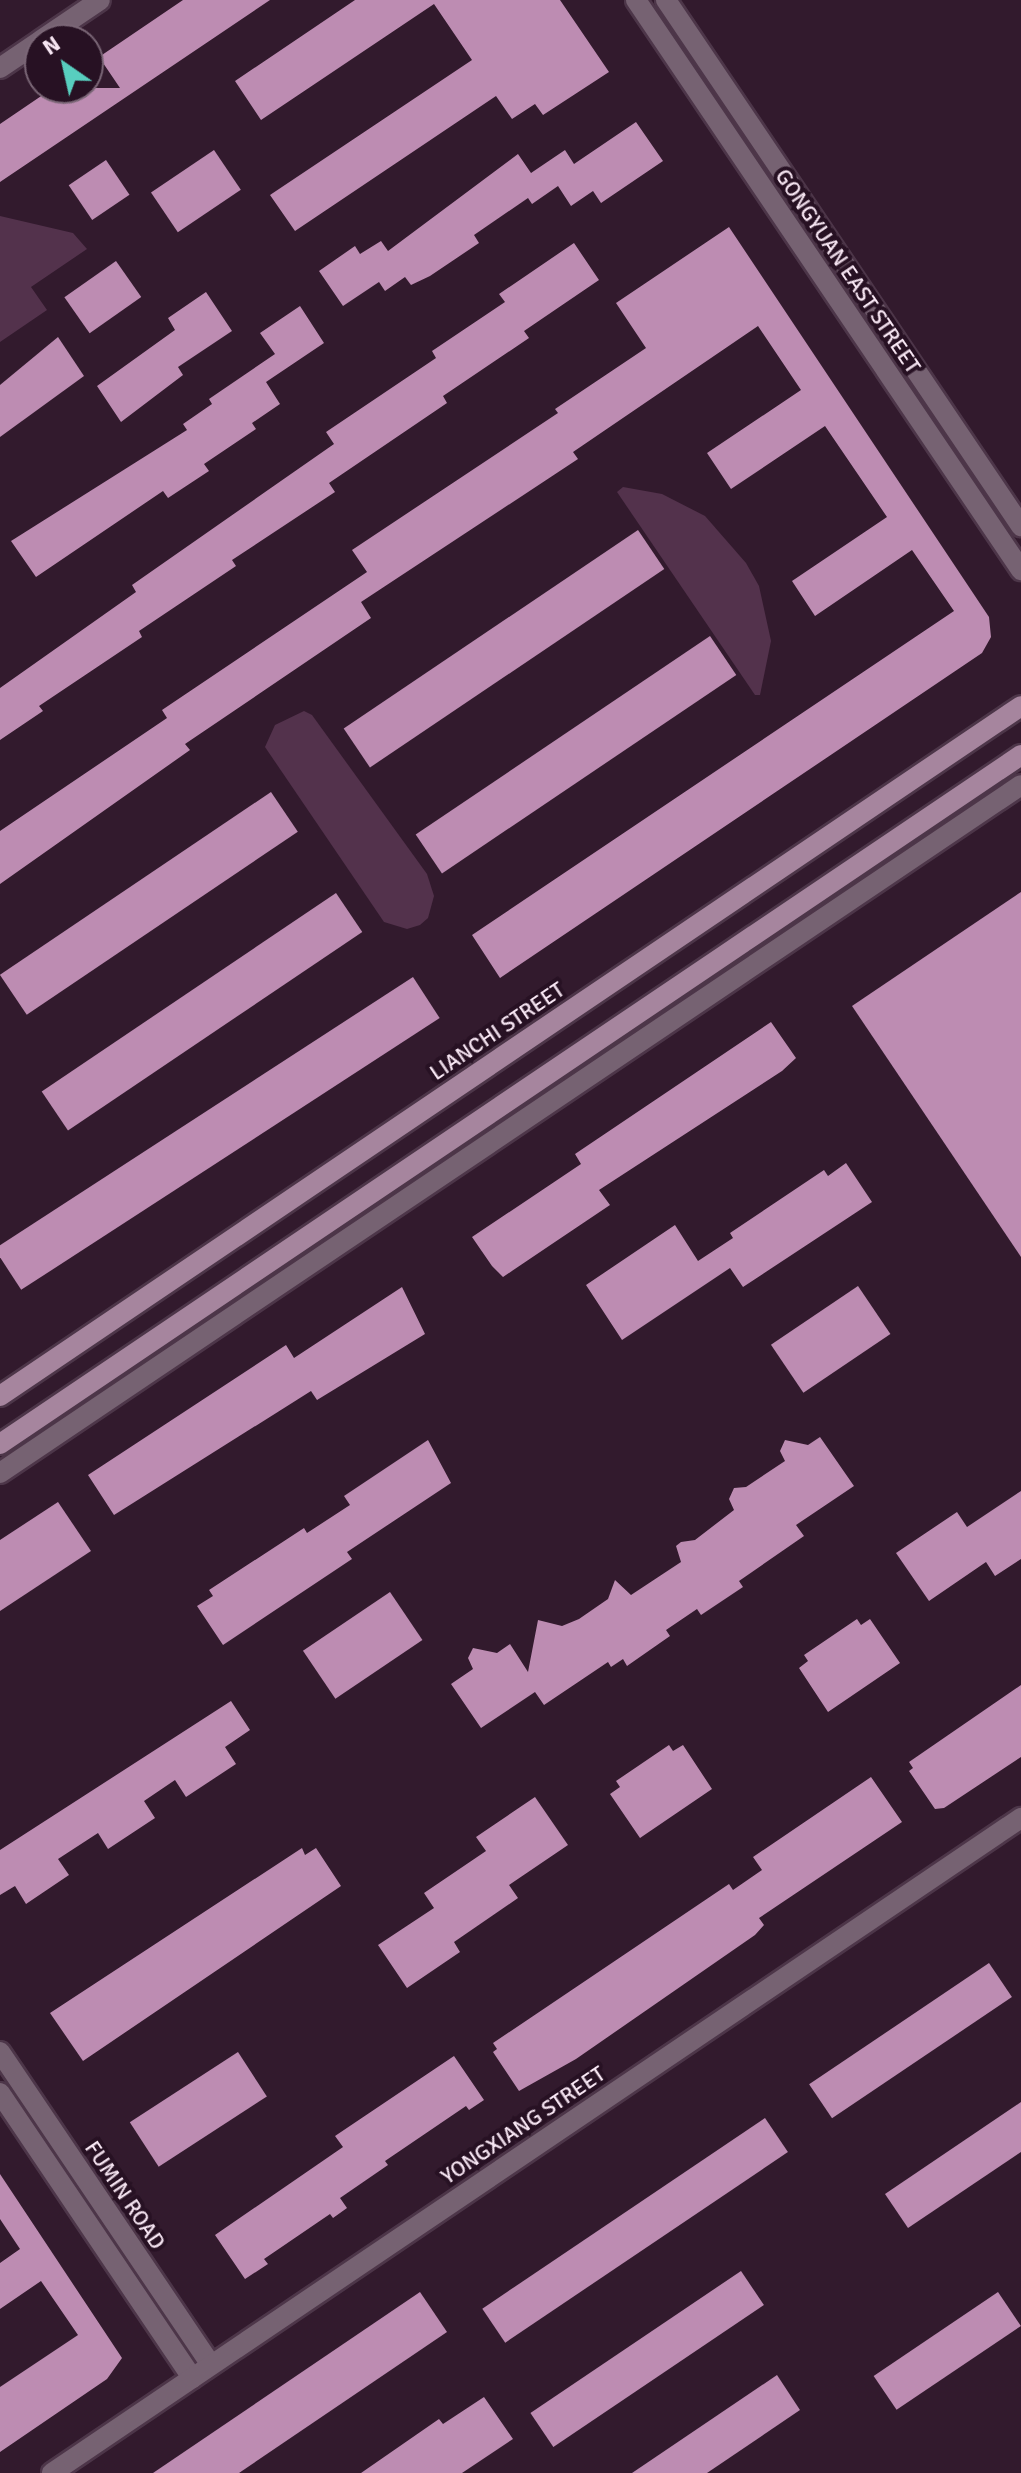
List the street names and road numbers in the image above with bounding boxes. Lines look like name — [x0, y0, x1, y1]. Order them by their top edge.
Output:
street label: GONGYUAN EAST STREET — [770, 164, 926, 378]
street label: LIANCHI STREET — [425, 976, 569, 1086]
street label: YONGXIANG STREET — [436, 2060, 610, 2190]
street label: FUMIN ROAD — [79, 2136, 171, 2254]

